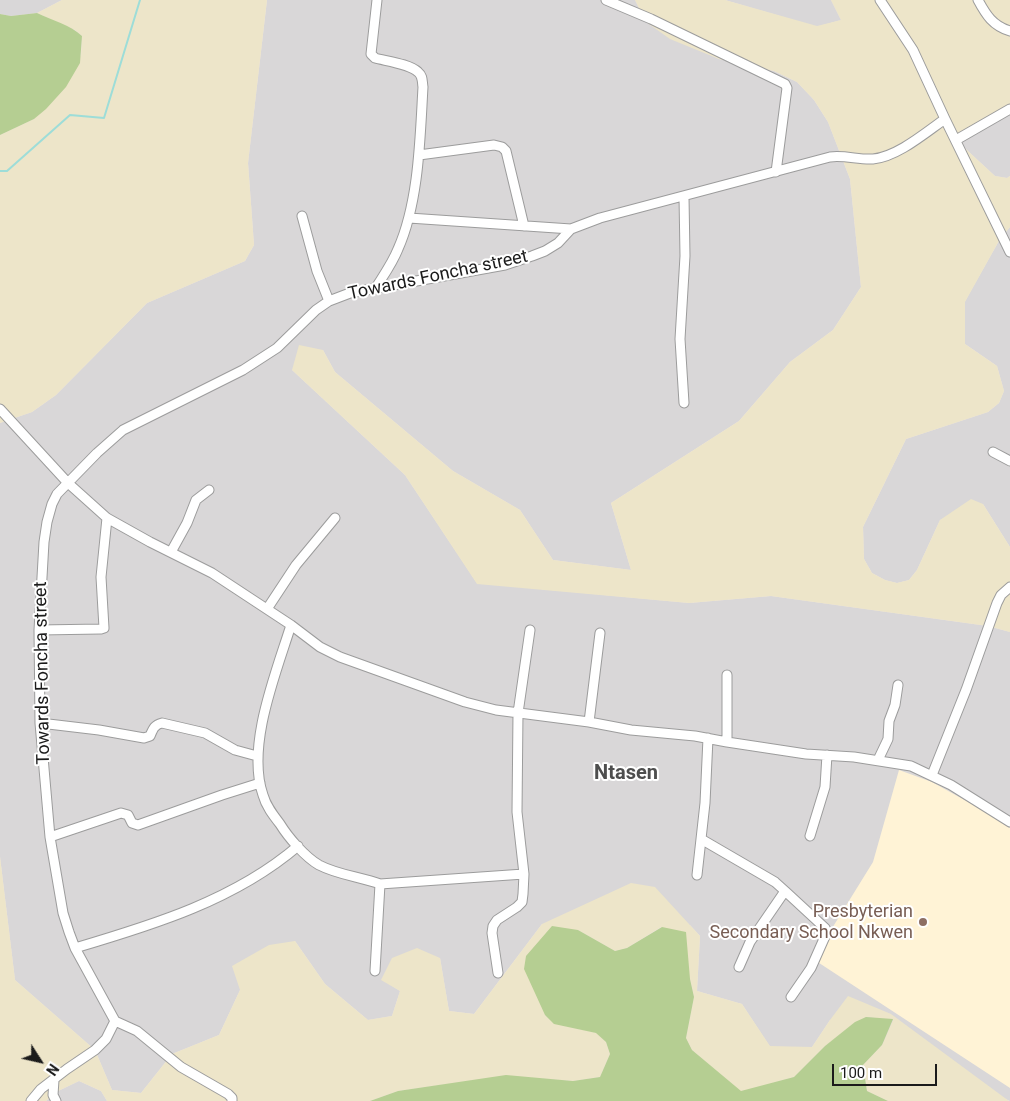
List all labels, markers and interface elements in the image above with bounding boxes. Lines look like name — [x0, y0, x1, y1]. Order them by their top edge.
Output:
street label: Towards Foncha street — [346, 246, 530, 306]
street label: Towards Foncha street — [31, 581, 55, 765]
district label: Ntasen — [594, 762, 658, 786]
place label: Presbyterian Secondary School Nkwen — [710, 901, 913, 944]
marker: Presbyterian Secondary School Nkwen — [917, 916, 929, 928]
north arrow — [15, 1036, 65, 1086]
scale bar — [835, 1054, 940, 1086]
text: N — [43, 1061, 62, 1078]
text: 100 m — [840, 1064, 882, 1082]

